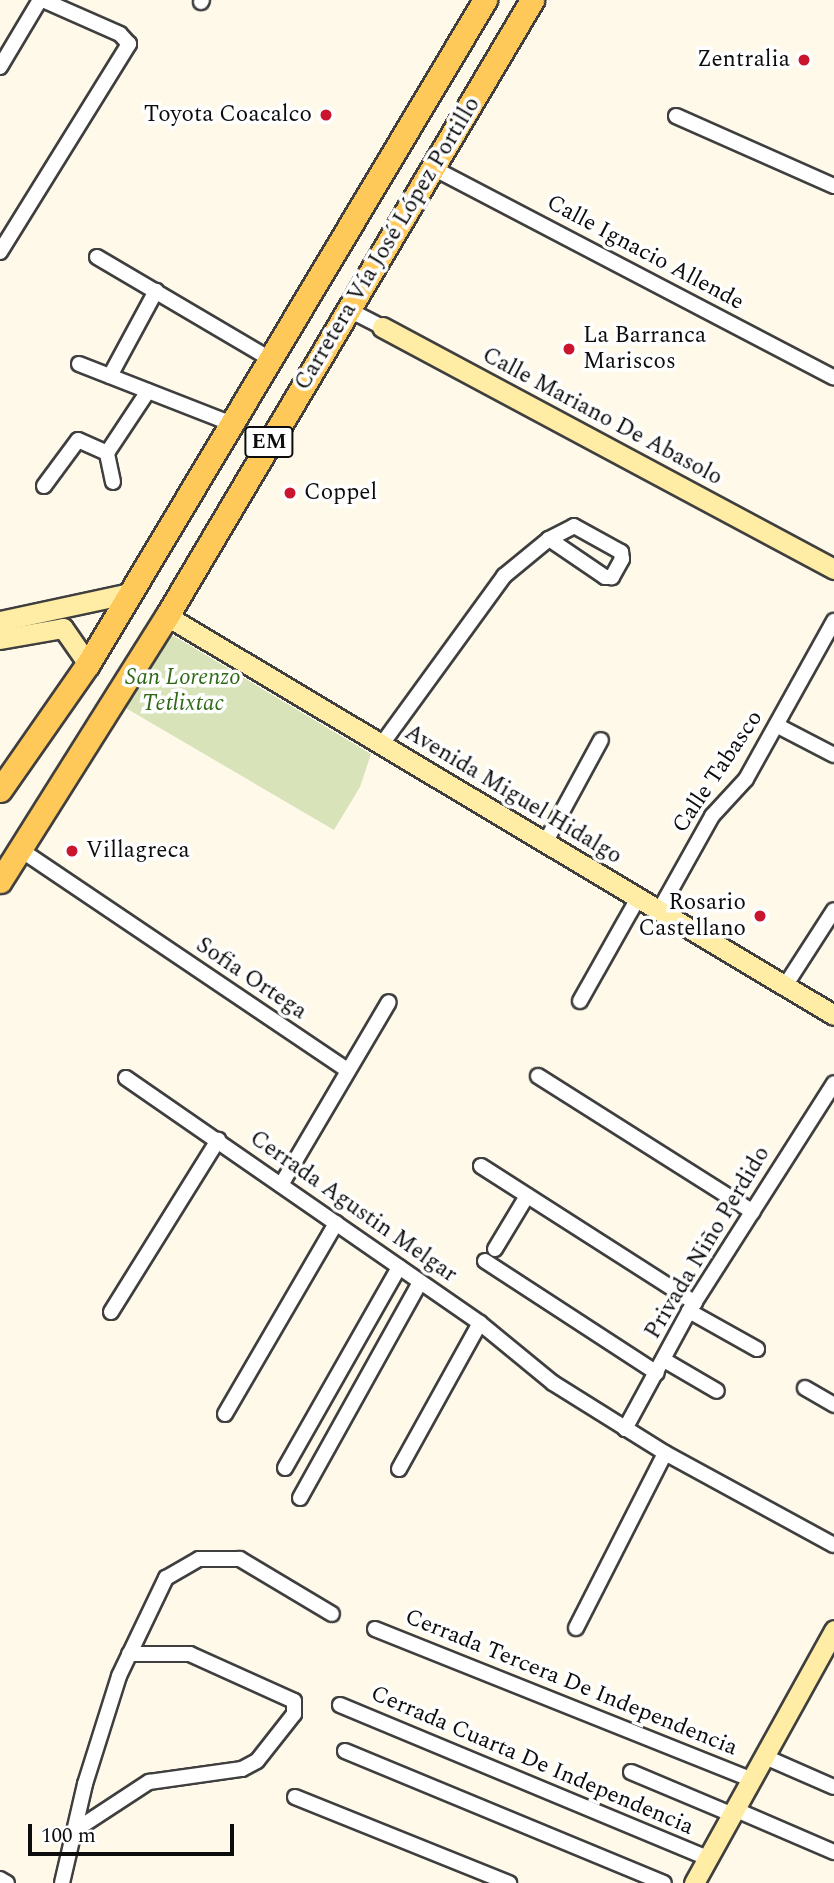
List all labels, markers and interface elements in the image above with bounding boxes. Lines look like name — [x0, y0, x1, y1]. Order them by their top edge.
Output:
place label: Zentralia — [697, 46, 790, 74]
marker: Zentralia — [796, 52, 812, 68]
street label: Carretera Vía José López Portillo — [289, 92, 487, 396]
place label: Toyota Coacalco — [144, 101, 312, 129]
marker: Toyota Coacalco — [318, 107, 334, 123]
street label: Calle Ignacio Allende — [542, 189, 748, 317]
place label: La Barranca Mariscos — [583, 322, 706, 376]
marker: La Barranca Mariscos — [561, 341, 577, 357]
street label: Calle Mariano De Abasolo — [477, 342, 727, 492]
road number: EM — [243, 424, 295, 460]
place label: Coppel — [304, 479, 377, 507]
marker: Coppel — [282, 485, 298, 501]
park label: San Lorenzo Tetlixtac — [125, 664, 241, 718]
street label: Calle Tabasco — [667, 706, 769, 838]
street label: Avenida Miguel Hidalgo — [399, 719, 627, 871]
place label: Villagreca — [86, 837, 190, 865]
marker: Villagreca — [64, 843, 80, 859]
place label: Rosario Castellano — [638, 889, 746, 943]
marker: Rosario Castellano — [752, 908, 768, 924]
street label: Sofia Ortega — [190, 932, 312, 1026]
street label: Cerrada Agustin Melgar — [244, 1125, 462, 1289]
street label: Privada Niño Perdido — [640, 1142, 776, 1344]
street label: Cerrada Tercera De Independencia — [401, 1604, 741, 1762]
street label: Cerrada Cuarta De Independencia — [366, 1680, 698, 1842]
scale bar — [32, 1810, 238, 1854]
text: 100 m — [41, 1820, 96, 1852]

